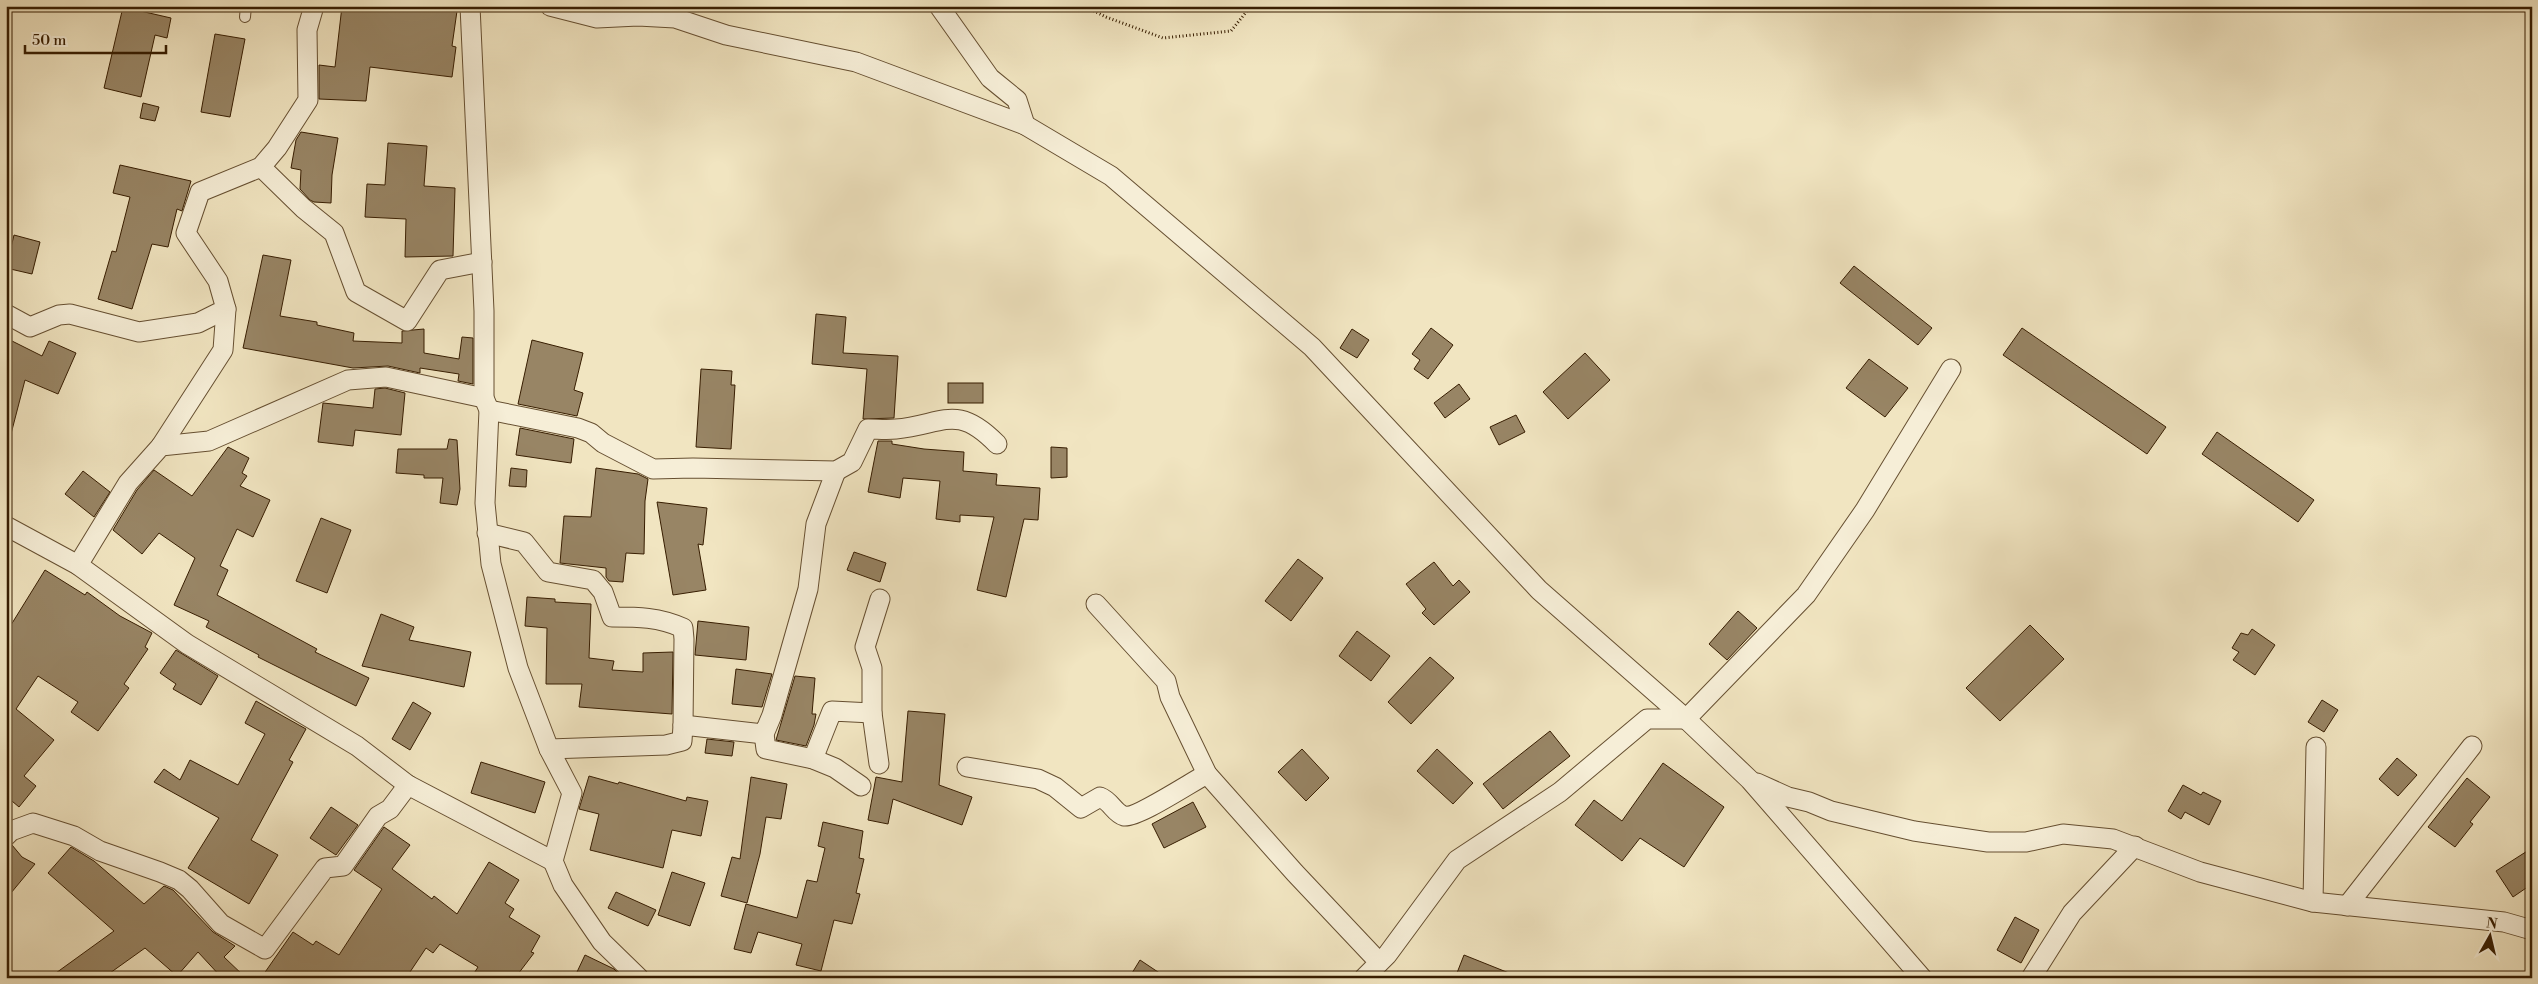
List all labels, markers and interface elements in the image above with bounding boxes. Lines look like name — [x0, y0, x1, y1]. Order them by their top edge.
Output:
scale bar — [25, 22, 166, 54]
text: 50 m — [32, 31, 66, 50]
north arrow — [2466, 912, 2516, 962]
text: N — [2485, 914, 2498, 934]

